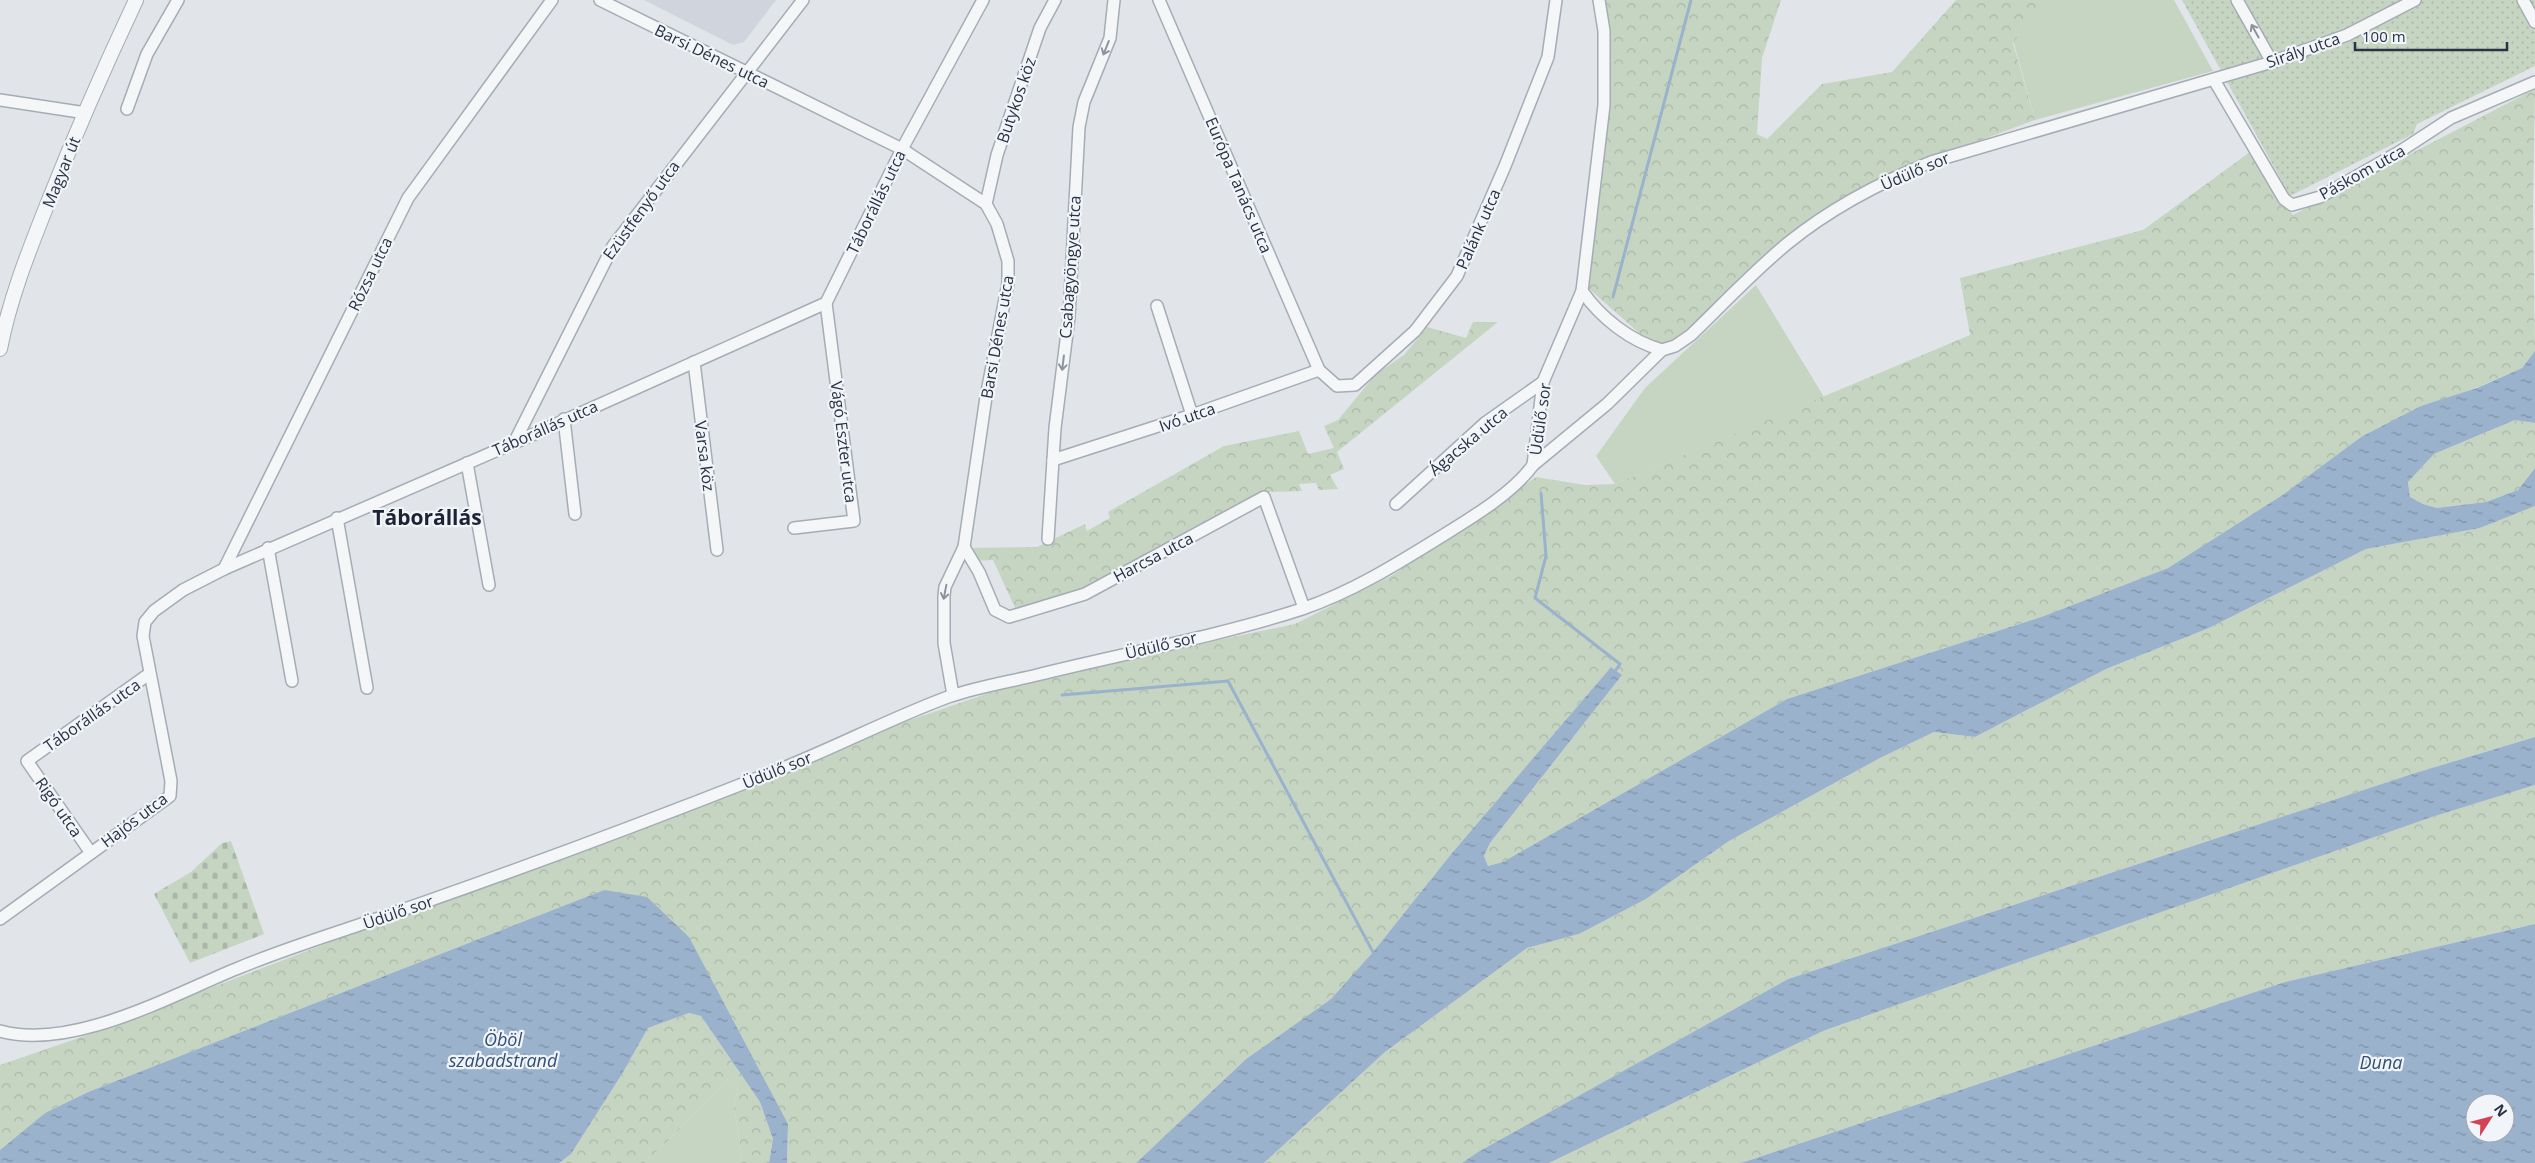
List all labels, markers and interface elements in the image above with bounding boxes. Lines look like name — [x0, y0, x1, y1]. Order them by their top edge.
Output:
street label: Barsi Dénes utca — [651, 19, 773, 93]
scale bar — [2355, 20, 2508, 52]
one-way arrow — [2249, 24, 2259, 38]
text: 100 m — [2362, 26, 2406, 46]
street label: Sirály utca — [2263, 27, 2343, 73]
one-way arrow — [1101, 40, 1110, 55]
street label: Butykos köz — [991, 54, 1041, 146]
street label: Európa Tanács utca — [1200, 114, 1278, 256]
street label: Magyar út — [37, 133, 85, 211]
street label: Páskom utca — [2315, 139, 2409, 205]
street label: Táborállás utca — [841, 146, 911, 258]
street label: Üdülő sor — [1877, 146, 1953, 195]
street label: Ezüstfenyő utca — [598, 156, 684, 264]
street label: Palánk utca — [1450, 185, 1506, 273]
street label: Csabagyöngye utca — [1054, 195, 1086, 339]
street label: Rózsa utca — [343, 233, 397, 315]
street label: Barsi Dénes utca — [975, 274, 1019, 400]
one-way arrow — [1058, 354, 1068, 370]
street label: Vágó Eszter utca — [826, 380, 862, 504]
street label: Üdülő sor — [1524, 381, 1556, 457]
street label: Táborállás utca — [489, 395, 601, 461]
street label: Ivó utca — [1156, 397, 1218, 437]
street label: Ágacska utca — [1424, 402, 1512, 480]
street label: Varsa köz — [690, 419, 720, 493]
district label: Táborállás — [372, 503, 482, 531]
street label: Harcsa utca — [1109, 527, 1197, 587]
one-way arrow — [940, 583, 950, 599]
street label: Üdülő sor — [1123, 626, 1199, 664]
street label: Táborállás utca — [39, 673, 145, 757]
street label: Üdülő sor — [739, 746, 815, 794]
street label: Rigó utca — [30, 773, 88, 841]
street label: Hajós utca — [96, 788, 172, 852]
street label: Üdülő sor — [360, 890, 436, 934]
water label: Öböl szabadstrand — [449, 1027, 558, 1072]
water label: Duna — [2360, 1050, 2402, 1074]
north arrow — [2465, 1093, 2515, 1143]
text: N — [2490, 1100, 2512, 1120]

